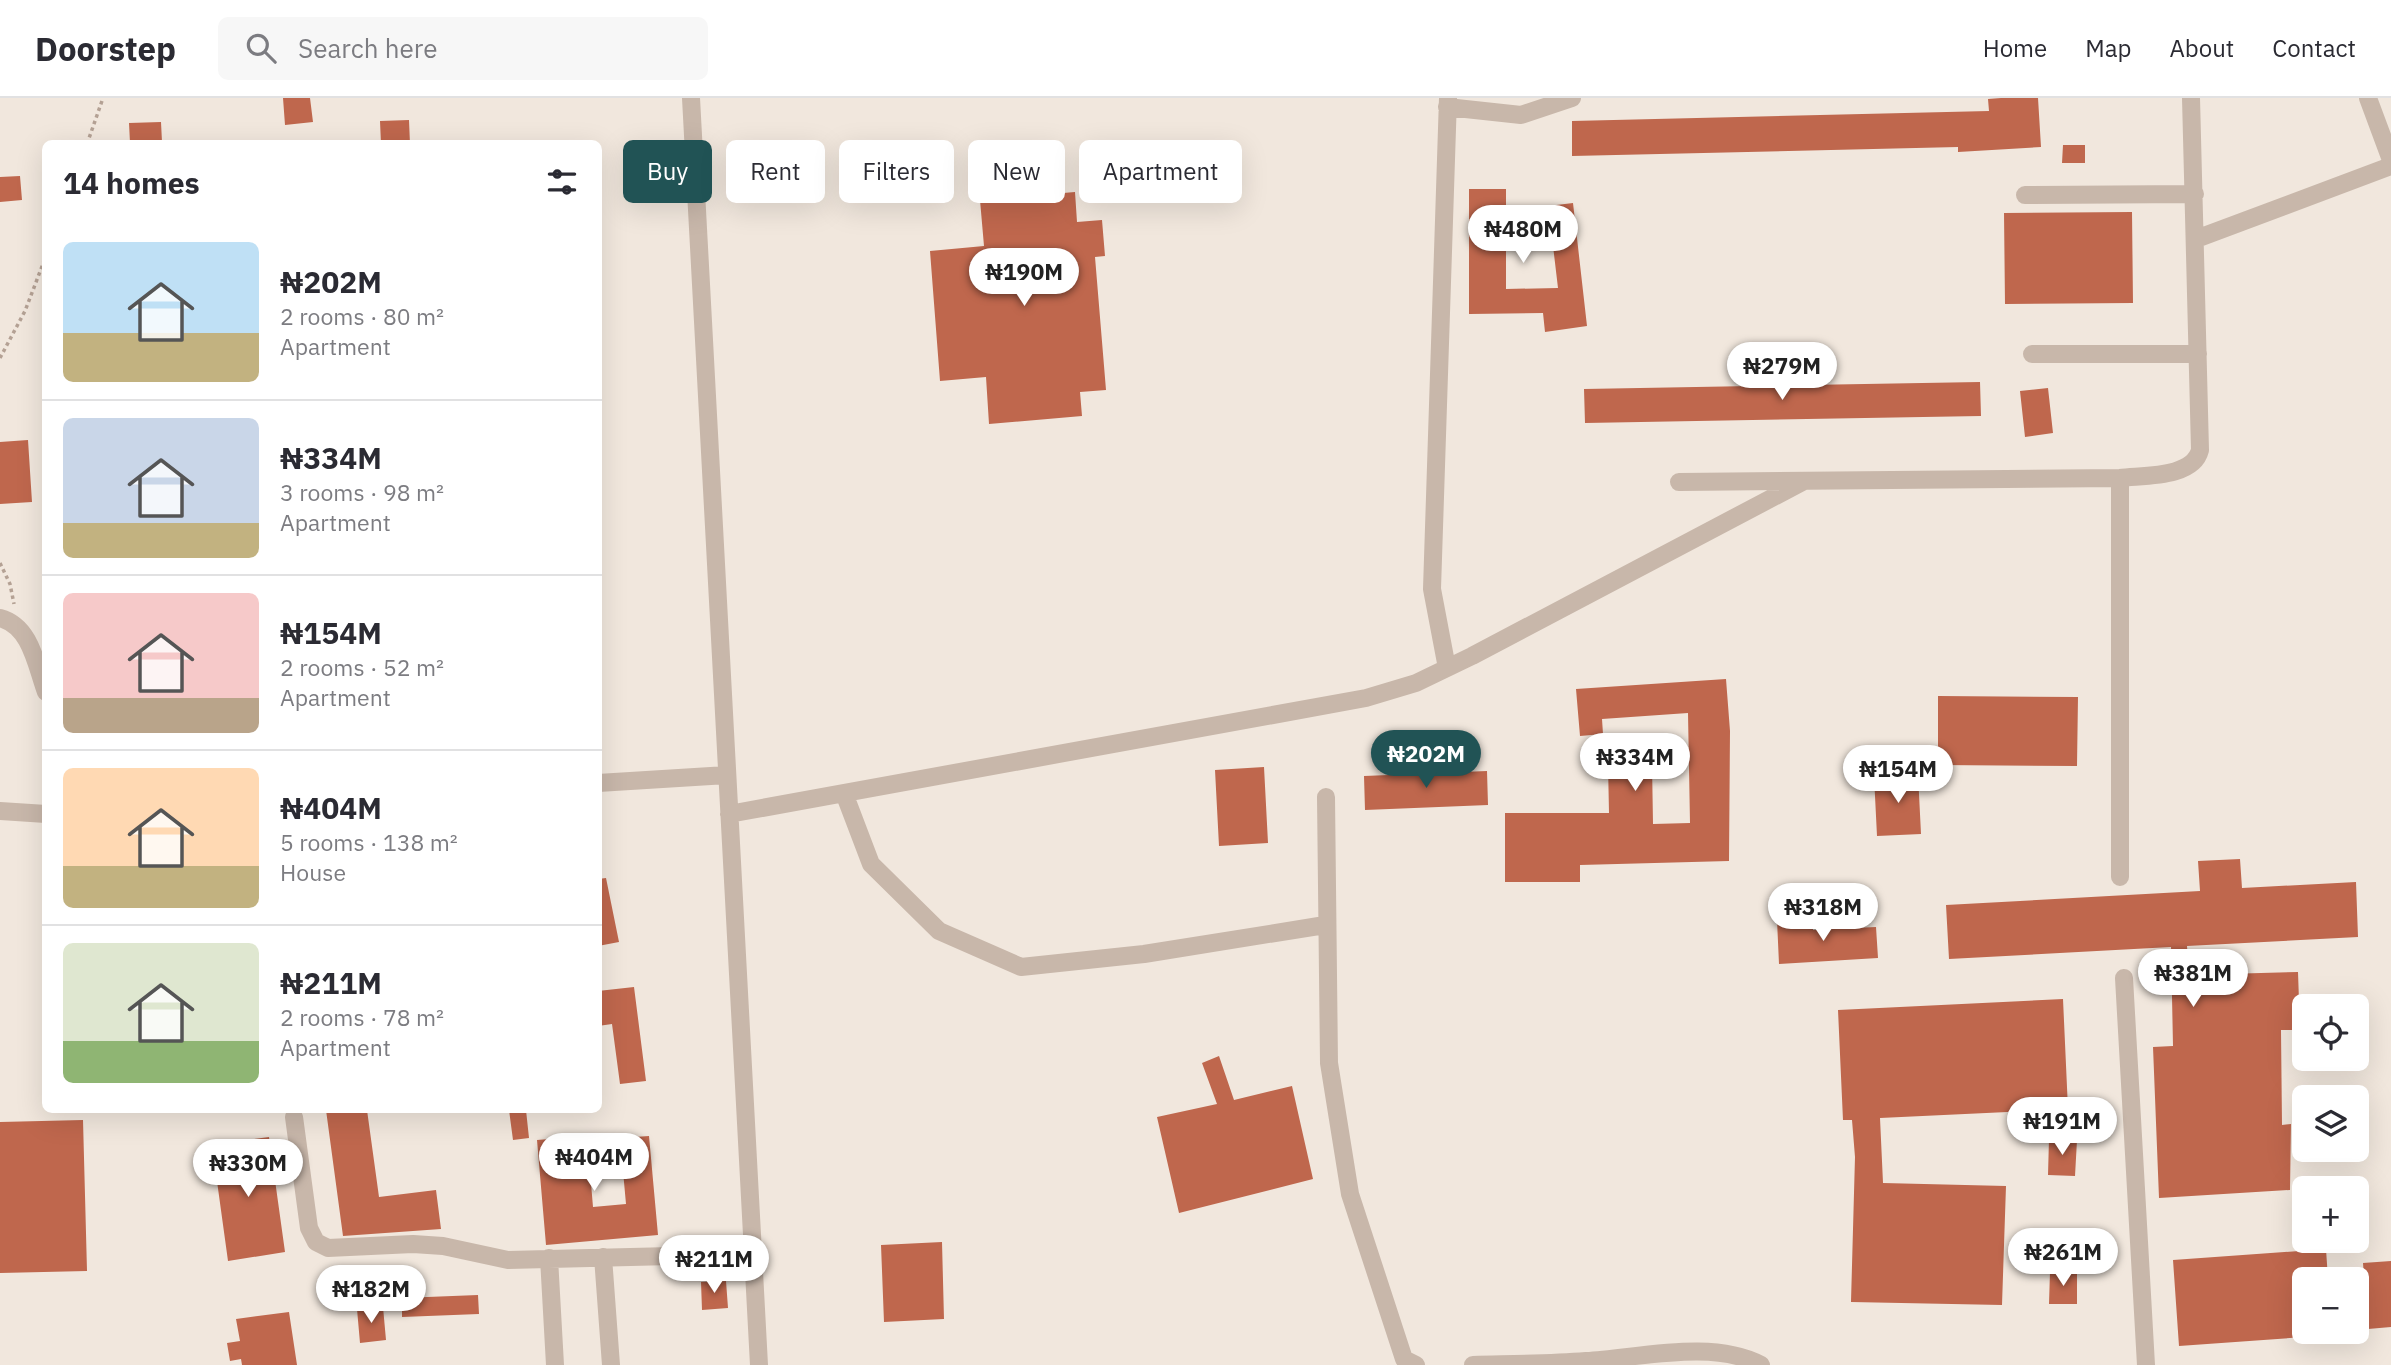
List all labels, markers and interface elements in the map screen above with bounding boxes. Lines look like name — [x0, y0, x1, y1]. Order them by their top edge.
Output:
search box — [218, 17, 708, 80]
text: Doorstep — [35, 27, 176, 70]
icon: search — [242, 29, 280, 67]
text: Search here — [298, 31, 437, 65]
text: Home — [1983, 32, 2047, 64]
text: Map — [2085, 32, 2131, 64]
text: About — [2169, 32, 2234, 64]
text: Contact — [2272, 32, 2356, 64]
chip: Buy — [623, 140, 712, 203]
chip: Rent — [726, 140, 825, 203]
chip: Filters — [839, 140, 954, 203]
chip: New — [968, 140, 1065, 203]
chip: Apartment — [1079, 140, 1242, 203]
text: 14 homes — [63, 163, 200, 202]
icon: filters — [543, 163, 581, 201]
pin: ₦480M — [1474, 206, 1572, 265]
text: ₦480M — [1484, 213, 1562, 243]
pin: ₦190M — [975, 248, 1073, 308]
text: ₦190M — [985, 256, 1063, 286]
text: ₦202M — [280, 262, 382, 301]
icon: home — [119, 270, 203, 354]
text: 2 rooms · 80 m² — [280, 301, 444, 331]
text: Apartment — [280, 331, 391, 361]
pin: ₦279M — [1733, 342, 1831, 402]
text: ₦279M — [1743, 350, 1821, 380]
text: ₦334M — [280, 438, 382, 477]
icon: home — [119, 446, 203, 530]
text: 3 rooms · 98 m² — [280, 477, 444, 507]
text: Apartment — [280, 507, 391, 537]
text: ₦154M — [280, 613, 382, 652]
icon: home — [119, 621, 203, 705]
text: 2 rooms · 52 m² — [280, 652, 444, 682]
text: Apartment — [280, 682, 391, 712]
pin: ₦202M — [1377, 730, 1475, 790]
pin: ₦334M — [1586, 734, 1684, 793]
text: ₦202M — [1387, 738, 1465, 768]
text: ₦334M — [1596, 741, 1674, 771]
pin: ₦154M — [1849, 746, 1947, 805]
text: ₦154M — [1859, 753, 1937, 783]
text: ₦404M — [280, 788, 382, 827]
icon: home — [119, 796, 203, 880]
text: 5 rooms · 138 m² — [280, 827, 458, 857]
text: House — [280, 857, 346, 887]
pin: ₦318M — [1774, 884, 1872, 943]
text: ₦318M — [1784, 891, 1862, 921]
pin: ₦381M — [2144, 950, 2242, 1009]
text: ₦381M — [2154, 957, 2232, 987]
text: ₦211M — [280, 963, 382, 1002]
icon: home — [119, 971, 203, 1055]
map controls — [2292, 994, 2369, 1344]
button: locate — [2292, 994, 2369, 1071]
text: 2 rooms · 78 m² — [280, 1002, 444, 1032]
text: Apartment — [280, 1032, 391, 1062]
button: layers — [2292, 1085, 2369, 1162]
pin: ₦191M — [2013, 1098, 2111, 1157]
text: ₦191M — [2023, 1105, 2101, 1135]
pin: ₦404M — [545, 1134, 643, 1193]
pin: ₦330M — [199, 1140, 297, 1199]
text: ₦404M — [555, 1141, 633, 1171]
text: ₦330M — [209, 1147, 287, 1177]
button: + — [2292, 1176, 2369, 1253]
pin: ₦261M — [2014, 1228, 2112, 1288]
pin: ₦211M — [665, 1236, 763, 1295]
text: ₦261M — [2024, 1236, 2102, 1266]
text: ₦211M — [675, 1243, 753, 1273]
pin: ₦182M — [322, 1266, 420, 1325]
button: − — [2292, 1267, 2369, 1344]
text: ₦182M — [332, 1273, 410, 1303]

